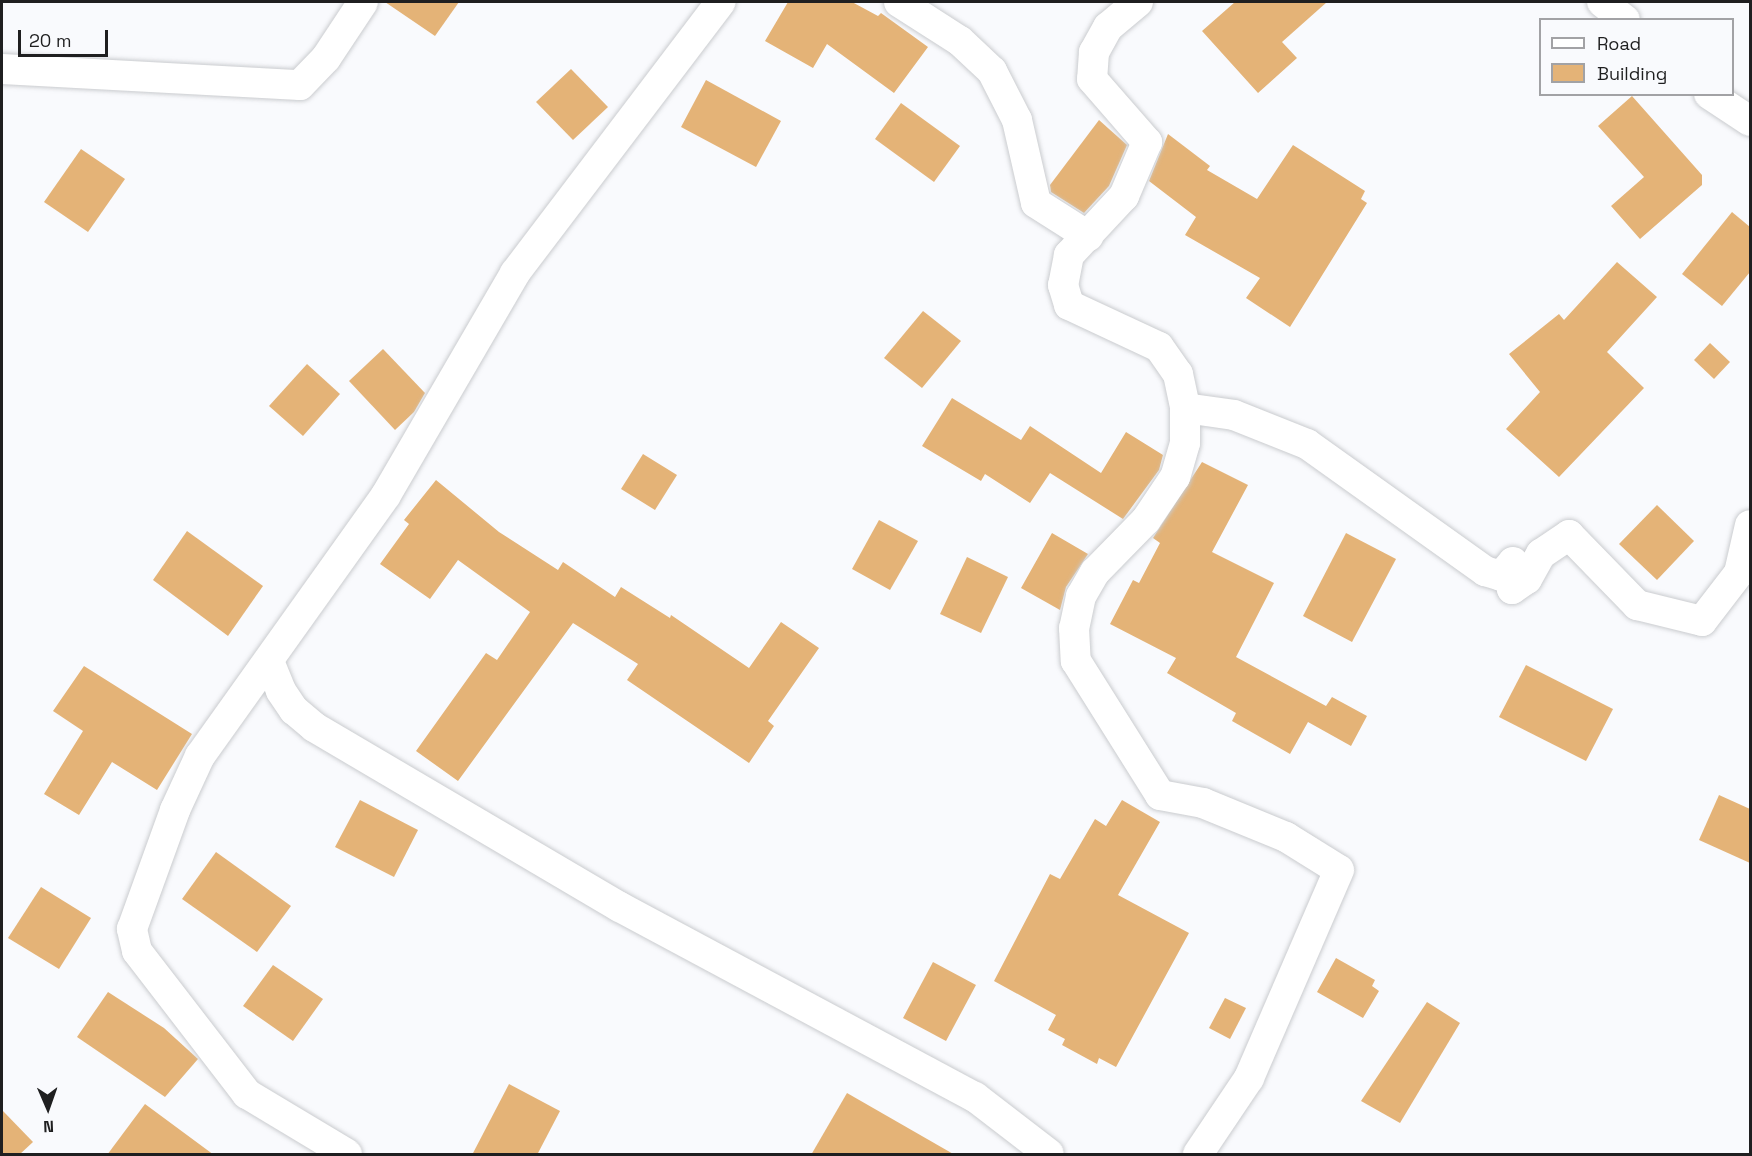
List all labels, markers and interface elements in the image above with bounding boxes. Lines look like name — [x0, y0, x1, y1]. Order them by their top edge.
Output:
scale bar — [21, 18, 111, 56]
legend — [1539, 18, 1734, 96]
text: 20 m — [29, 29, 72, 52]
text: Road — [1597, 32, 1641, 55]
text: Building — [1597, 62, 1667, 85]
north arrow — [18, 1078, 78, 1138]
text: N — [43, 1116, 54, 1137]

